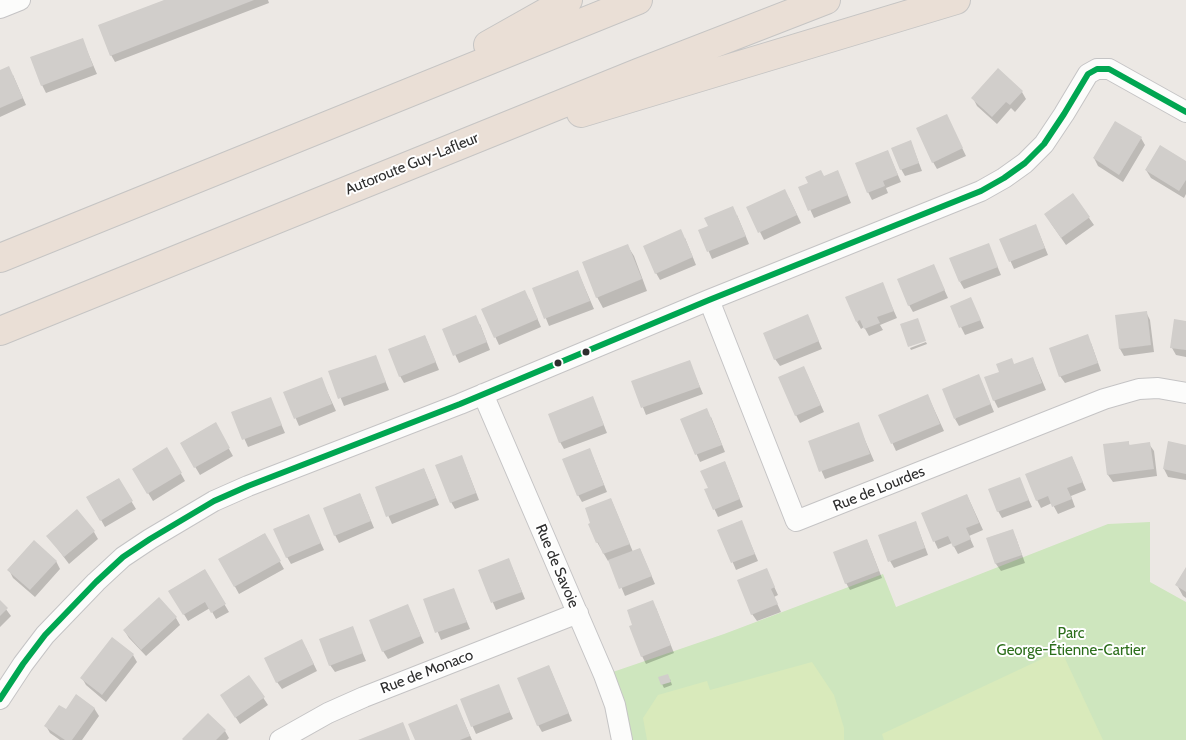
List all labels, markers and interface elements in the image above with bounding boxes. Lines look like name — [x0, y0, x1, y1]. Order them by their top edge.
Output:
street label: Autoroute Guy-Lafleur — [343, 129, 481, 199]
unlabelled marker — [581, 347, 591, 357]
unlabelled marker — [553, 358, 563, 368]
street label: Rue de Lourdes — [830, 462, 928, 516]
street label: Rue de Savoie — [531, 521, 583, 611]
park label: Parc George-Étienne-Cartier — [997, 625, 1145, 660]
street label: Rue de Monaco — [378, 646, 476, 698]

